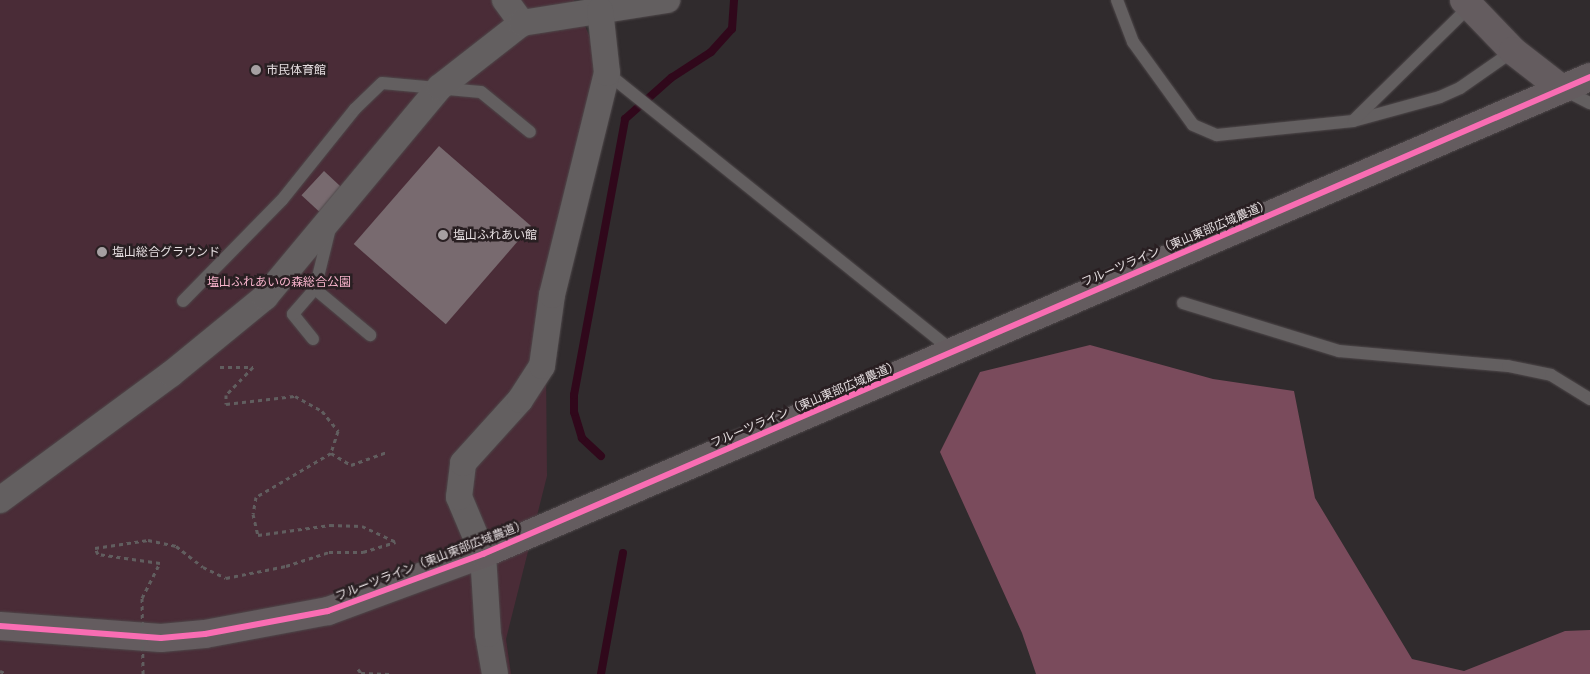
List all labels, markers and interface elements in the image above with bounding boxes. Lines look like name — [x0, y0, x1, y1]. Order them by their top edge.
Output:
place label: 市民体育館 — [266, 63, 326, 77]
marker: 市民体育館 — [250, 64, 262, 76]
street label: フルーツライン（東山東部広域農道） — [1079, 197, 1273, 289]
place label: 塩山ふれあい館 — [453, 228, 537, 242]
marker: 塩山ふれあい館 — [437, 229, 449, 241]
place label: 塩山総合グラウンド — [112, 245, 220, 259]
marker: 塩山総合グラウンド — [96, 246, 108, 258]
park label: 塩山ふれあいの森総合公園 — [207, 275, 351, 289]
street label: フルーツライン（東山東部広域農道） — [708, 358, 902, 450]
street label: フルーツライン（東山東部広域農道） — [333, 517, 529, 603]

